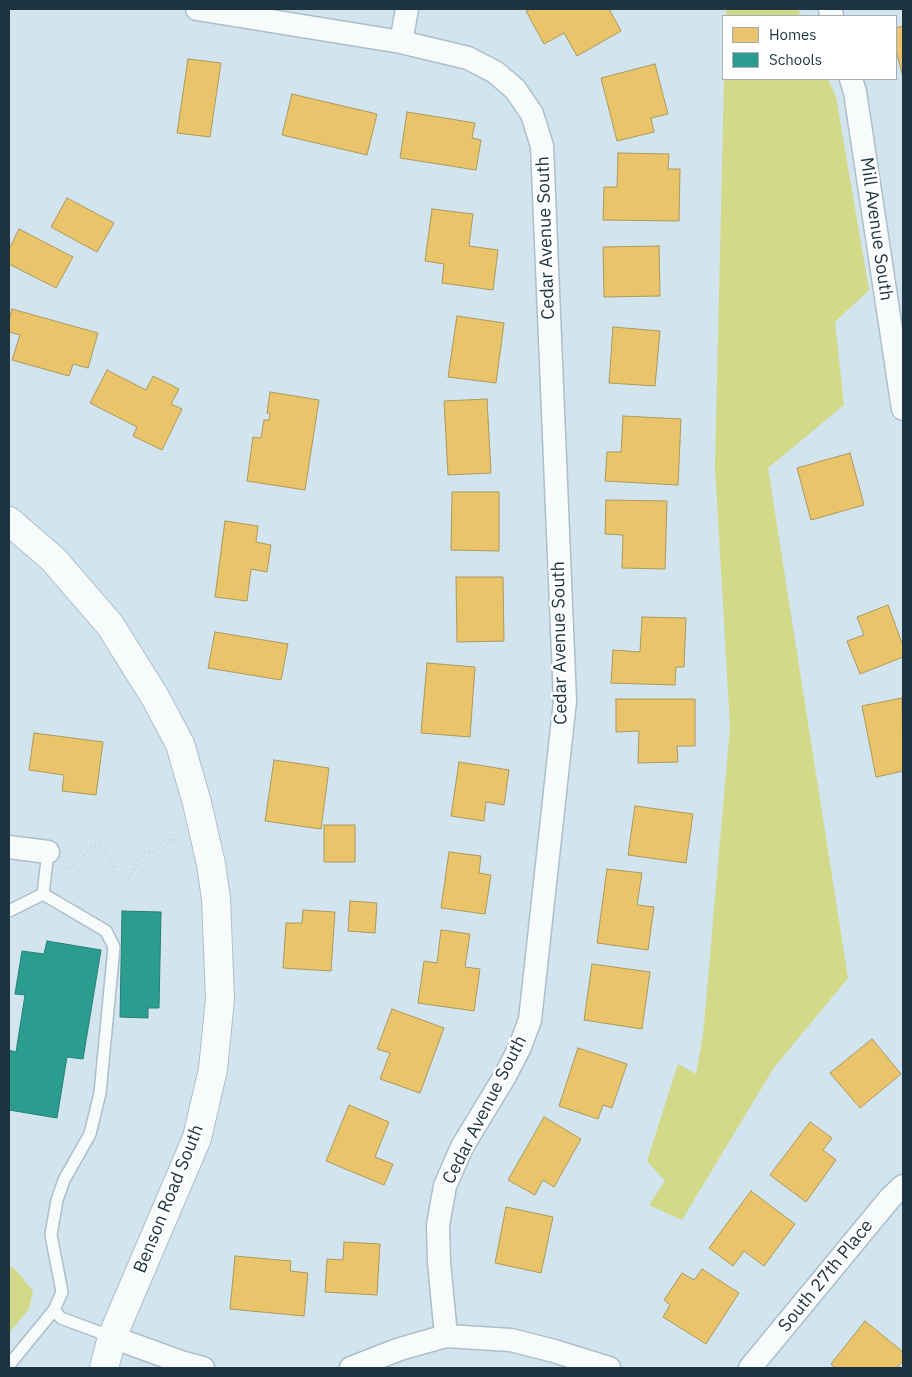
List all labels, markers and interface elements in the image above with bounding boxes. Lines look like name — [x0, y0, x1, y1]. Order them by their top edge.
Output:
legend — [722, 15, 897, 80]
text: Homes — [769, 25, 817, 44]
text: Schools — [769, 50, 822, 69]
street label: Cedar Avenue South — [532, 156, 560, 320]
street label: Mill Avenue South — [855, 156, 897, 302]
street label: Cedar Avenue South — [548, 561, 572, 725]
street label: Cedar Avenue South — [438, 1032, 532, 1188]
street label: Benson Road South — [129, 1122, 209, 1276]
street label: South 27th Place — [774, 1216, 878, 1336]

